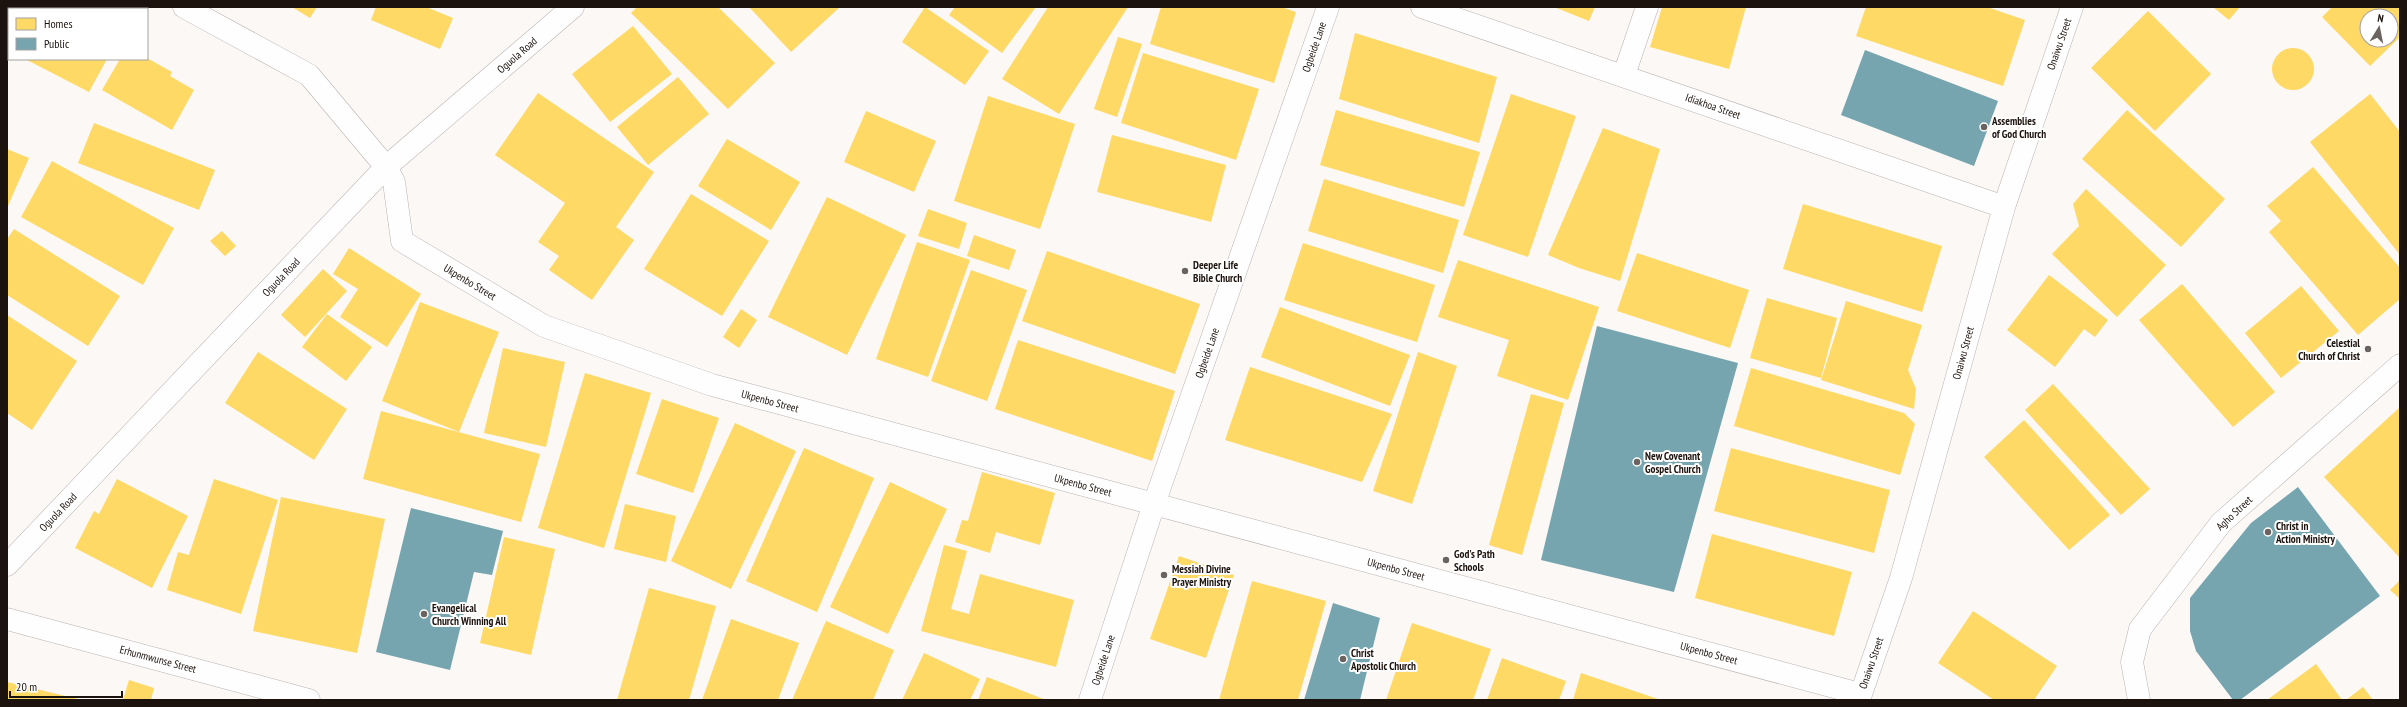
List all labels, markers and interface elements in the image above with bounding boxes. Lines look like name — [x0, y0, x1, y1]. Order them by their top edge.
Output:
legend — [8, 8, 148, 60]
north arrow — [2359, 8, 2399, 48]
text: N — [2377, 11, 2385, 26]
text: Homes — [44, 16, 72, 31]
street label: Onaiwu Street — [2044, 16, 2074, 72]
street label: Ogbeide Lane — [1299, 20, 1329, 74]
street label: Oguola Road — [494, 34, 540, 76]
text: Public — [44, 36, 70, 51]
street label: Idiakhoa Street — [1684, 90, 1742, 122]
place label: Assemblies of God Church — [1991, 114, 2046, 141]
marker: Assemblies of God Church — [1979, 122, 1989, 132]
street label: Oguola Road — [259, 255, 303, 299]
place label: Deeper Life Bible Church — [1193, 258, 1242, 285]
street label: Ukpenbo Street — [441, 261, 499, 303]
marker: Deeper Life Bible Church — [1180, 266, 1190, 276]
street label: Onaiwu Street — [1949, 325, 1977, 381]
street label: Ogbeide Lane — [1192, 326, 1222, 380]
place label: Celestial Church of Christ — [2298, 336, 2361, 363]
marker: Celestial Church of Christ — [2363, 344, 2373, 354]
street label: Ukpenbo Street — [740, 387, 800, 415]
place label: New Covenant Gospel Church — [1645, 449, 1701, 476]
marker: New Covenant Gospel Church — [1632, 457, 1642, 467]
street label: Ukpenbo Street — [1053, 471, 1113, 499]
street label: Oguola Road — [36, 490, 80, 534]
street label: Agho Street — [2213, 493, 2255, 533]
place label: Christ in Action Ministry — [2275, 519, 2335, 546]
marker: Christ in Action Ministry — [2263, 527, 2273, 537]
place label: God's Path Schools — [1454, 547, 1495, 574]
street label: Ukpenbo Street — [1366, 555, 1426, 583]
marker: God's Path Schools — [1441, 555, 1451, 565]
place label: Messiah Divine Prayer Ministry — [1172, 562, 1232, 589]
marker: Messiah Divine Prayer Ministry — [1159, 570, 1169, 580]
place label: Evangelical Church Winning All — [432, 601, 506, 628]
marker: Evangelical Church Winning All — [419, 609, 429, 619]
street label: Ogbeide Lane — [1088, 633, 1118, 687]
street label: Onaiwu Street — [1856, 635, 1886, 691]
street label: Ukpenbo Street — [1679, 639, 1739, 667]
street label: Erhunmwunse Street — [118, 642, 198, 676]
place label: Christ Apostolic Church — [1350, 646, 1416, 673]
marker: Christ Apostolic Church — [1338, 654, 1348, 664]
scale bar — [10, 673, 122, 699]
text: 20 m — [16, 679, 37, 694]

